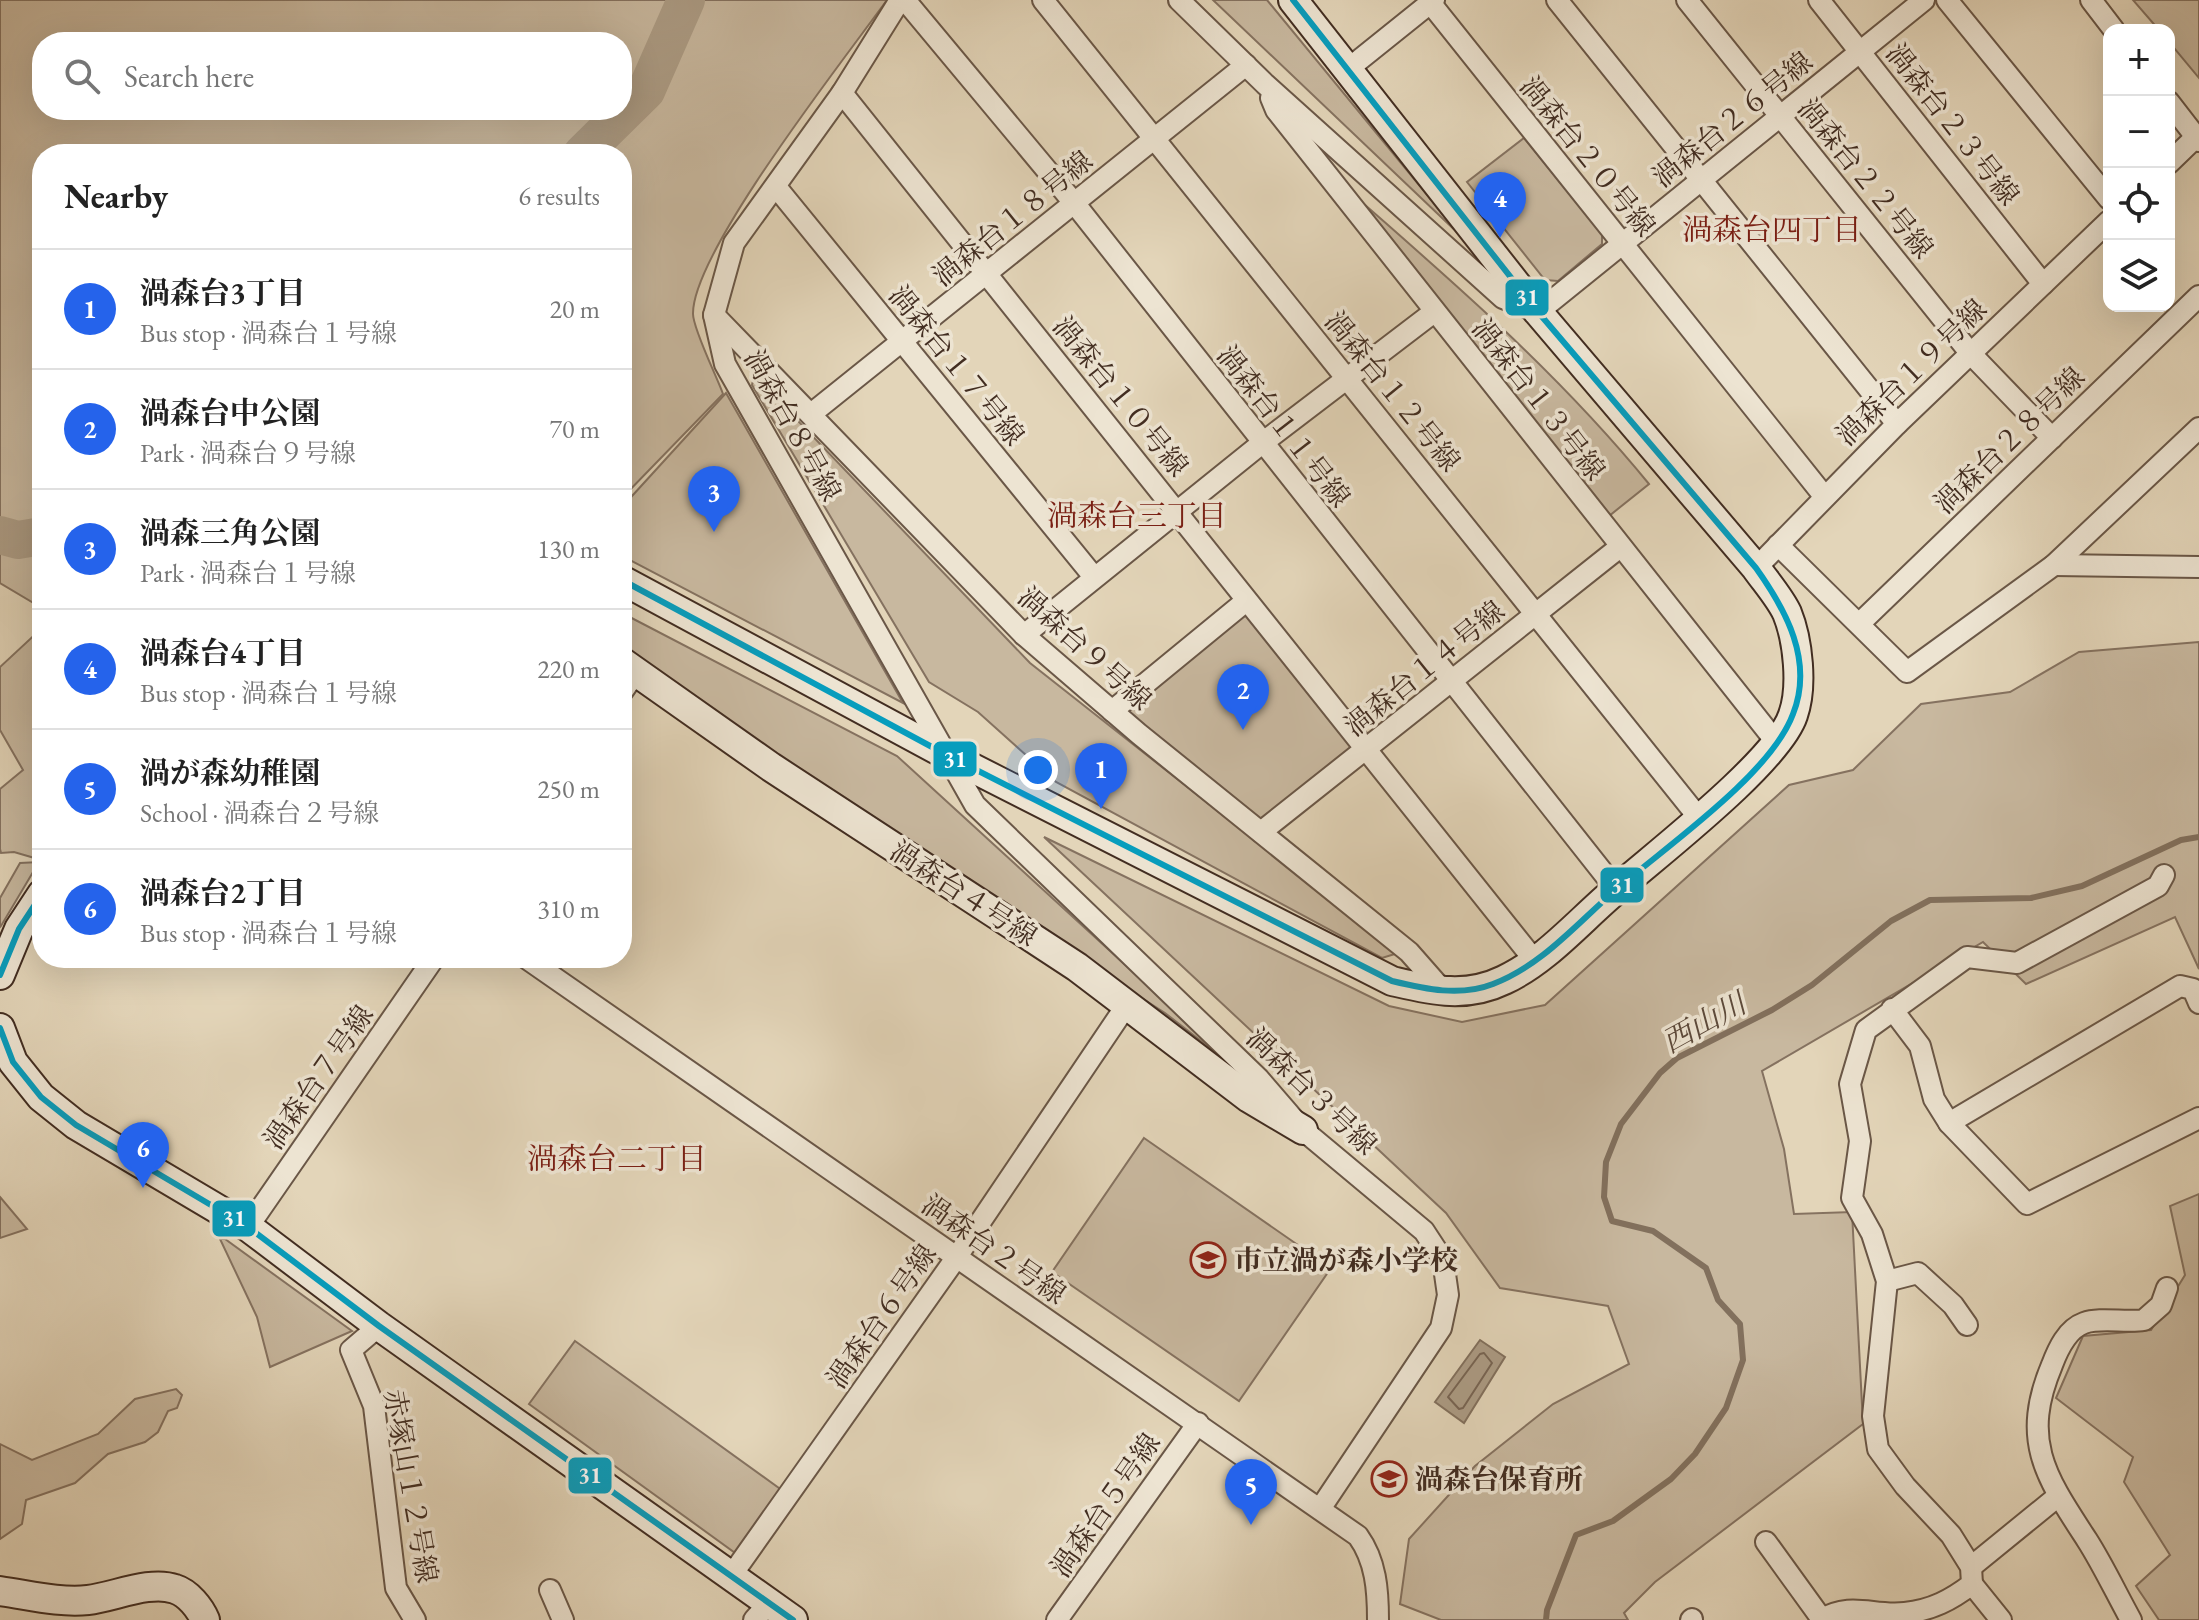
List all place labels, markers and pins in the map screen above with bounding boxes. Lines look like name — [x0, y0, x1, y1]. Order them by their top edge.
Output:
pin: 4 — [1474, 172, 1526, 238]
pin: 3 — [688, 466, 740, 532]
pin: 2 — [1217, 664, 1269, 730]
pin: 1 — [1075, 743, 1127, 809]
pin: 6 — [117, 1122, 169, 1188]
school or university icon: 市立渦が森小学校 — [1189, 1241, 1227, 1279]
place label: 市立渦が森小学校 — [1234, 1242, 1458, 1278]
pin: 5 — [1225, 1459, 1277, 1525]
school or university icon: 渦森台保育所 — [1370, 1460, 1408, 1498]
place label: 渦森台保育所 — [1415, 1461, 1583, 1497]

